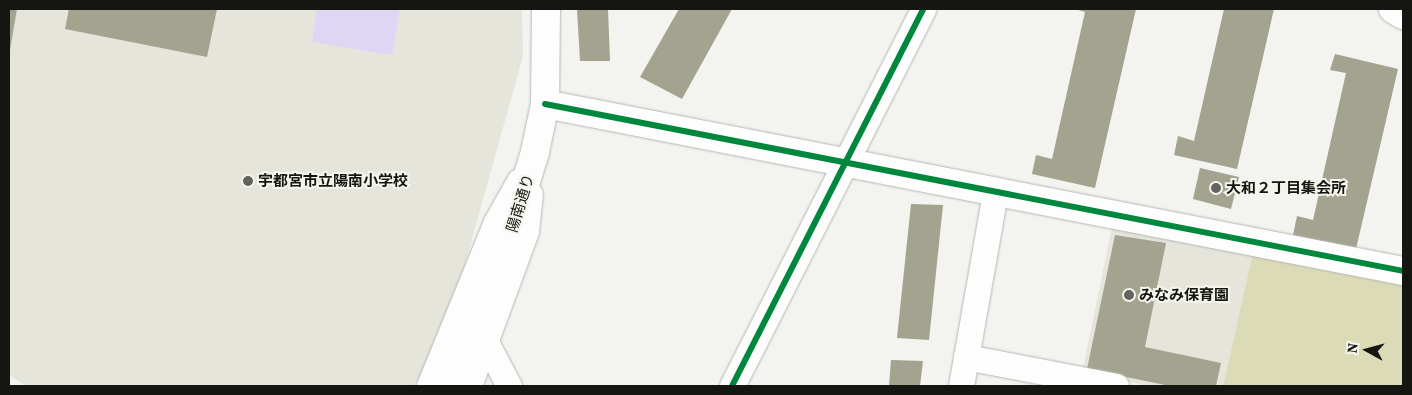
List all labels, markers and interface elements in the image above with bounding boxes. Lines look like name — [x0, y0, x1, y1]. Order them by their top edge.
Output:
place label: 宇都宮市立陽南小学校 — [258, 172, 408, 190]
street label: 陽南通り — [503, 172, 537, 234]
marker: 宇都宮市立陽南小学校 — [242, 175, 254, 187]
place label: 大和２丁目集会所 — [1226, 179, 1346, 197]
marker: 大和２丁目集会所 — [1210, 182, 1222, 194]
place label: みなみ保育園 — [1139, 286, 1229, 304]
marker: みなみ保育園 — [1123, 289, 1135, 301]
north arrow — [1342, 325, 1392, 375]
text: N — [1342, 342, 1363, 354]

